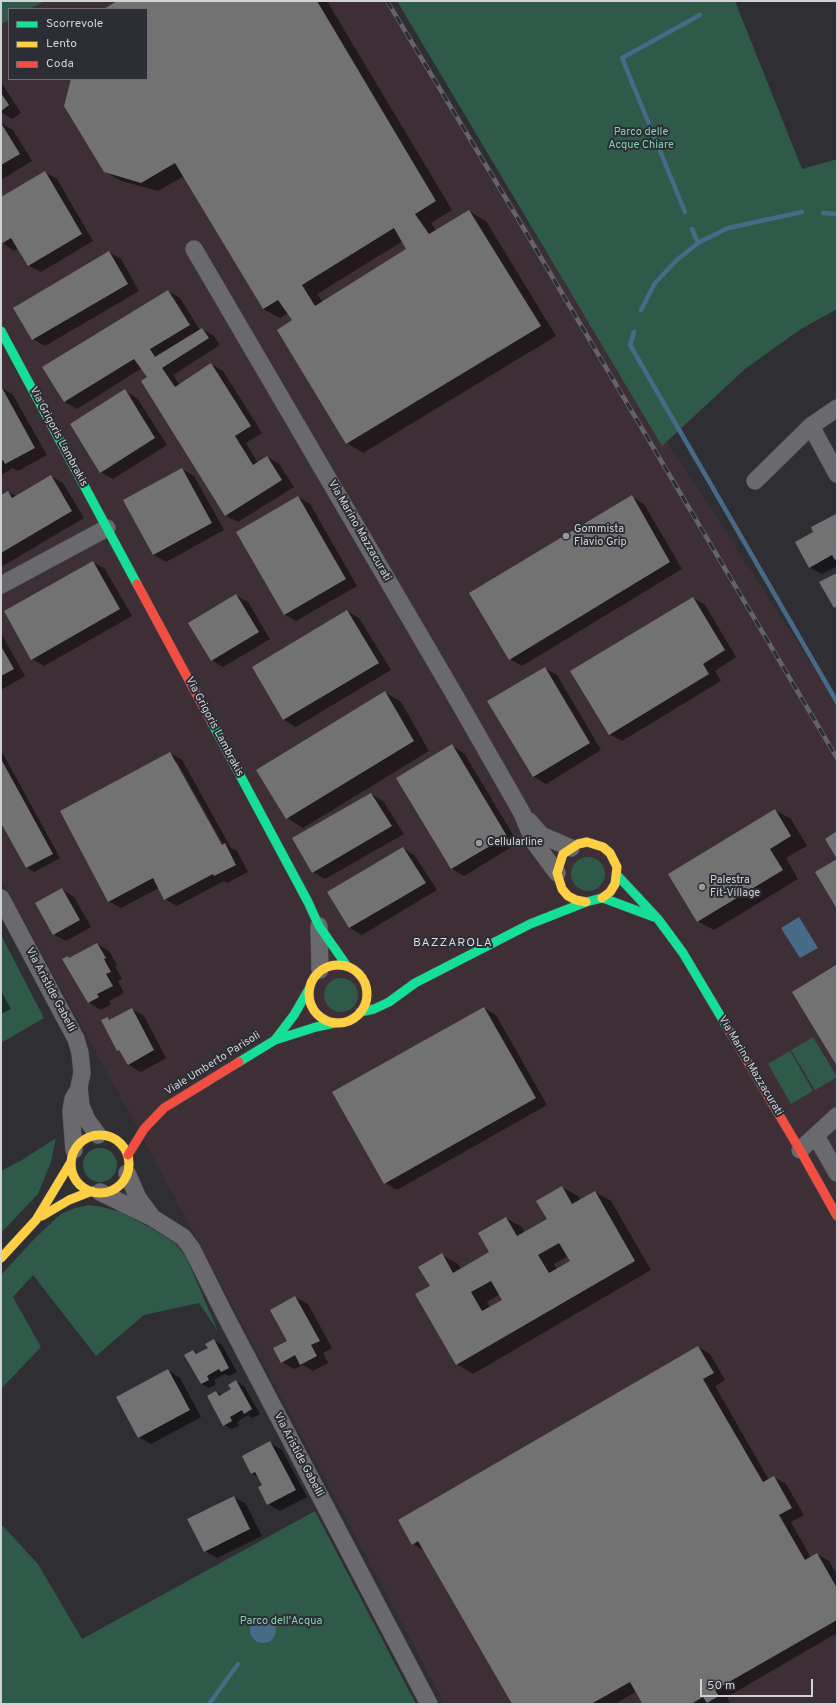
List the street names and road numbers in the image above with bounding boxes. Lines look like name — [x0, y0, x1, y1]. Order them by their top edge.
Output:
street label: Via Grigoris Lambrakis — [26, 385, 90, 489]
street label: Via Marino Mazzacurati — [325, 478, 393, 584]
street label: Via Grigoris Lambrakis — [182, 675, 246, 779]
street label: Via Aristide Gabelli — [22, 946, 78, 1034]
street label: Via Marino Mazzacurati — [715, 1014, 785, 1118]
street label: Viale Umberto Parisoli — [163, 1029, 263, 1099]
street label: Via Aristide Gabelli — [270, 1411, 326, 1499]

